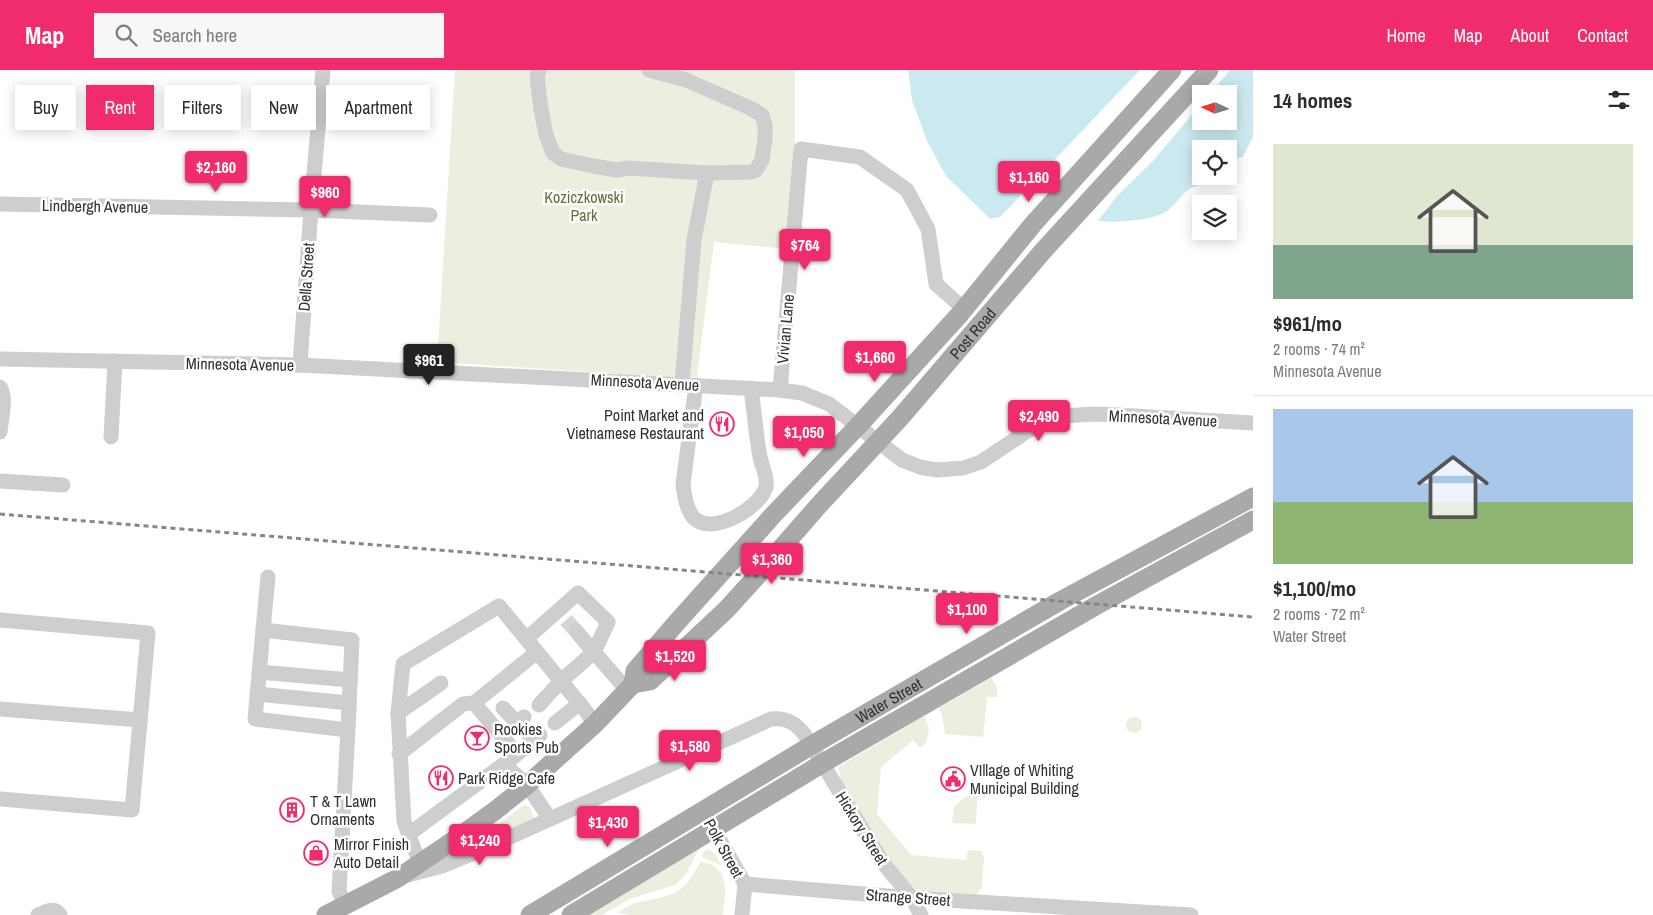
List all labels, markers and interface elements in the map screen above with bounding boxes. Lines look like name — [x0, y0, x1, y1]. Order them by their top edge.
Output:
search box — [94, 13, 444, 58]
text: Map — [25, 19, 64, 51]
icon: search — [112, 21, 140, 49]
text: Search here — [152, 22, 237, 48]
text: Home — [1386, 23, 1426, 48]
text: Map — [1454, 23, 1483, 48]
text: About — [1511, 23, 1549, 48]
text: Contact — [1577, 23, 1628, 48]
chip: Buy — [15, 85, 76, 130]
chip: Rent — [86, 85, 154, 130]
chip: Filters — [164, 85, 241, 130]
chip: New — [251, 85, 316, 130]
chip: Apartment — [326, 85, 430, 130]
north arrow — [1192, 85, 1238, 130]
map controls — [1192, 85, 1237, 240]
text: 14 homes — [1273, 86, 1352, 115]
icon: filters — [1605, 86, 1633, 114]
button: locate — [1192, 140, 1237, 185]
pin: $2,160 — [175, 150, 257, 193]
text: $2,160 — [196, 156, 236, 178]
pin: $1,160 — [988, 160, 1070, 203]
text: $1,160 — [1009, 166, 1049, 188]
pin: $960 — [295, 176, 355, 218]
icon: home — [1408, 176, 1498, 266]
text: $960 — [310, 181, 340, 203]
park label: Koziczkowski Park — [544, 186, 624, 226]
street label: Lindbergh Avenue — [42, 194, 148, 218]
button: layers — [1192, 195, 1237, 240]
pin: $764 — [775, 228, 835, 271]
text: $764 — [790, 234, 820, 256]
street label: Della Street — [293, 242, 319, 312]
street label: Vivian Lane — [771, 293, 799, 365]
street label: Post Road — [944, 303, 1001, 364]
text: $961/mo — [1273, 309, 1342, 338]
text: 2 rooms · 74 m² — [1273, 338, 1365, 360]
pin: $1,660 — [834, 340, 916, 383]
pin: $961 — [399, 344, 459, 386]
text: $1,660 — [855, 346, 895, 368]
text: $961 — [414, 349, 444, 371]
street label: Minnesota Avenue — [186, 352, 294, 376]
text: Minnesota Avenue — [1273, 360, 1381, 382]
street label: Minnesota Avenue — [590, 368, 700, 396]
pin: $2,490 — [998, 400, 1080, 442]
place label: Point Market and Vietnamese Restaurant — [566, 404, 704, 444]
street label: Minnesota Avenue — [1108, 404, 1218, 432]
text: $2,490 — [1019, 405, 1059, 427]
restaurant icon: Point Market and Vietnamese Restaurant — [709, 411, 735, 437]
pin: $1,050 — [763, 416, 845, 458]
text: $1,050 — [784, 421, 824, 443]
icon: home — [1408, 442, 1498, 532]
pin: $1,360 — [731, 542, 813, 585]
text: $1,360 — [752, 548, 792, 570]
text: $1,100/mo — [1273, 574, 1356, 603]
pin: $1,100 — [926, 592, 1008, 635]
text: $1,100 — [947, 598, 987, 620]
text: 2 rooms · 72 m² — [1273, 603, 1365, 625]
text: Water Street — [1273, 625, 1346, 647]
pin: $1,520 — [634, 640, 716, 682]
text: $1,520 — [655, 645, 695, 667]
street label: Water Street — [852, 672, 926, 728]
place label: Rookies Sports Pub — [494, 718, 559, 758]
bar icon: Rookies Sports Pub — [464, 725, 490, 751]
pin: $1,580 — [649, 730, 731, 772]
text: $1,580 — [670, 735, 710, 757]
place label: VIllage of Whiting Municipal Building — [970, 759, 1079, 799]
restaurant icon: Park Ridge Cafe — [428, 765, 454, 791]
public building icon: VIllage of Whiting Municipal Building — [940, 766, 966, 792]
place label: Park Ridge Cafe — [458, 767, 555, 789]
street label: Hickory Street — [831, 787, 894, 869]
place label: T & T Lawn Ornaments — [310, 790, 376, 830]
building icon: T & T Lawn Ornaments — [279, 797, 305, 823]
pin: $1,430 — [567, 806, 649, 848]
text: $1,430 — [588, 811, 628, 833]
street label: Polk Street — [699, 815, 749, 882]
pin: $1,240 — [439, 824, 521, 866]
text: $1,240 — [460, 829, 500, 851]
place label: Mirror Finish Auto Detail — [333, 833, 409, 873]
shop icon: Mirror Finish Auto Detail — [303, 840, 329, 866]
street label: Strange Street — [865, 883, 951, 911]

